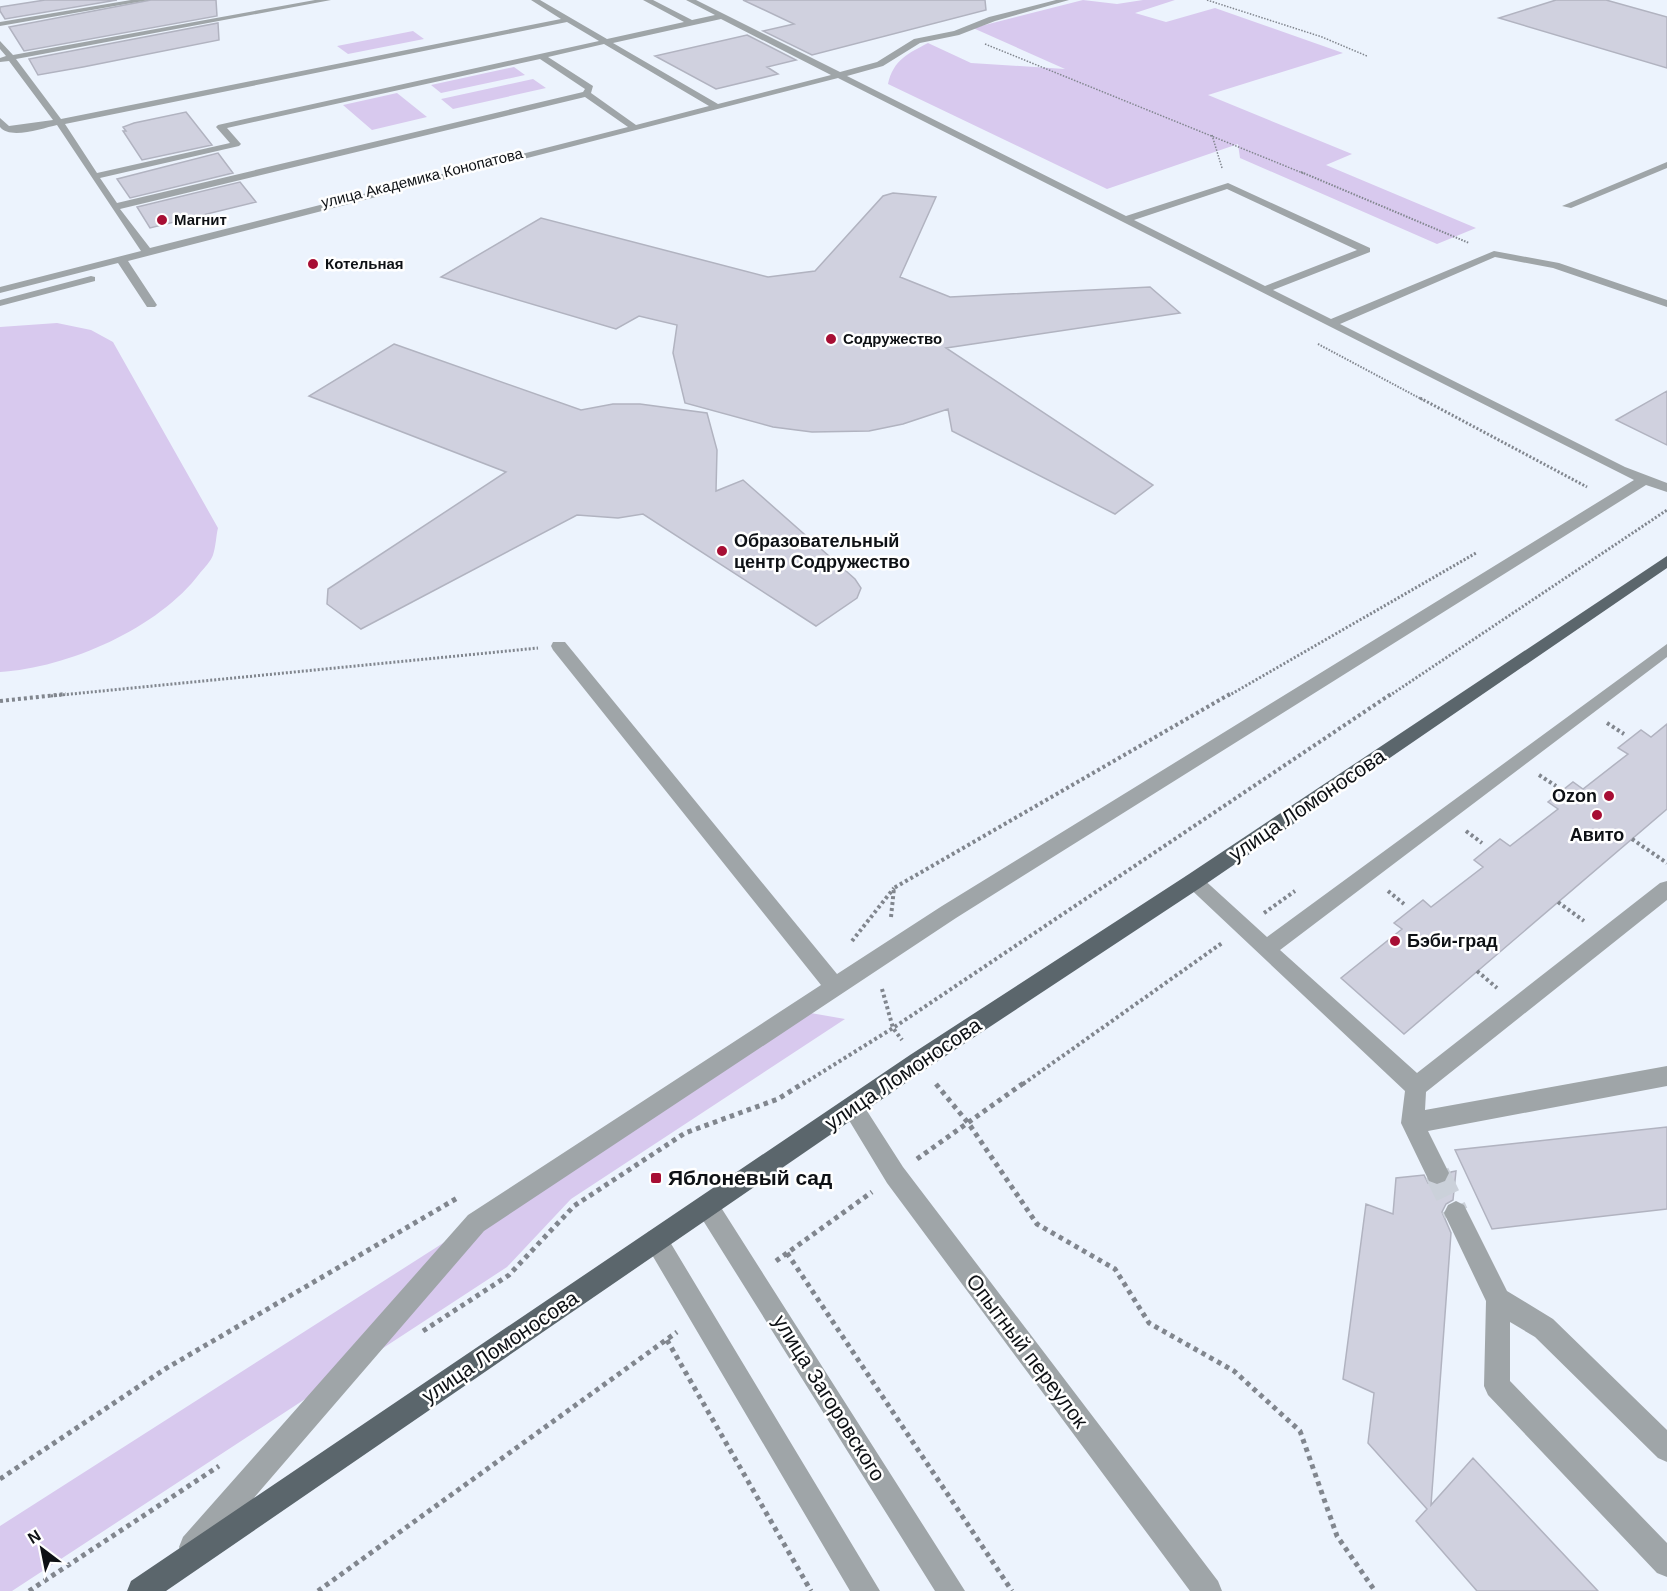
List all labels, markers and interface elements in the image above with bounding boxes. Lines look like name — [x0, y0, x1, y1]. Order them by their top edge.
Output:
street label: улица Академика Конопатова — [319, 144, 525, 211]
place label: Магнит — [174, 211, 227, 228]
marker: Магнит — [155, 213, 169, 227]
place label: Котельная — [325, 255, 404, 272]
marker: Котельная — [306, 257, 320, 271]
place label: Содружество — [843, 330, 942, 347]
marker: Содружество — [824, 332, 838, 346]
place label: Образовательный центр Содружество — [734, 531, 910, 572]
marker: Образовательный центр Содружество — [715, 544, 729, 558]
street label: улица Ломоносова — [1224, 744, 1389, 865]
place label: Ozon — [1552, 786, 1597, 806]
marker: Ozon — [1602, 789, 1616, 803]
marker: Авито — [1590, 808, 1604, 822]
place label: Авито — [1570, 825, 1624, 845]
place label: Бэби-град — [1407, 931, 1498, 951]
marker: Бэби-град — [1388, 934, 1402, 948]
street label: улица Ломоносова — [820, 1013, 985, 1134]
place label: Яблоневый сад — [668, 1166, 832, 1189]
marker: Яблоневый сад — [649, 1171, 663, 1185]
street label: Опытный переулок — [962, 1269, 1093, 1433]
street label: улица Ломоносова — [417, 1286, 582, 1407]
street label: улица Загоровского — [769, 1310, 890, 1485]
north arrow — [12, 1519, 72, 1579]
text: N — [25, 1526, 44, 1547]

